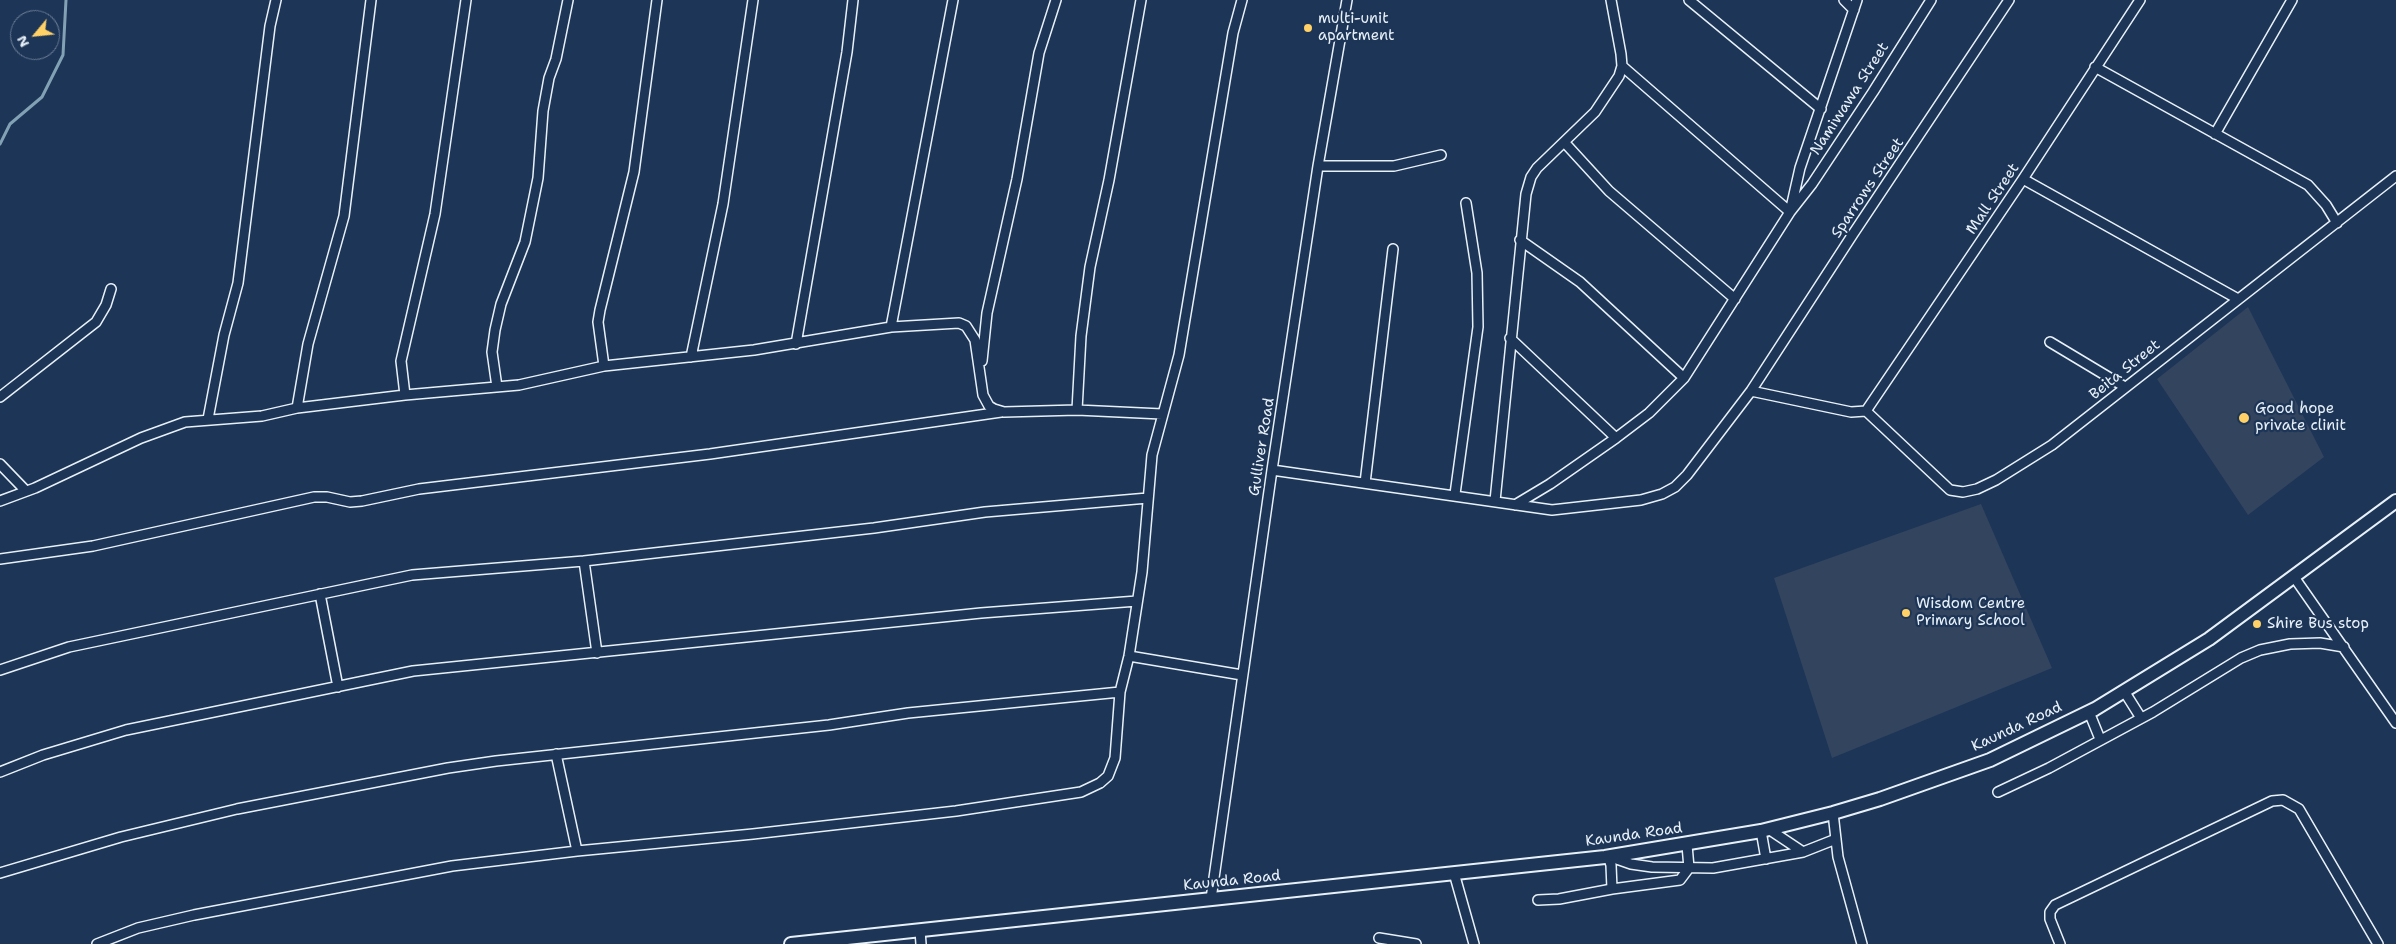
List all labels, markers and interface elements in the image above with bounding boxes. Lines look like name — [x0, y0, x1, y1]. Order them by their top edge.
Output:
north arrow — [10, 10, 60, 60]
place label: multi-unit apartment — [1318, 10, 1395, 45]
marker: multi-unit apartment — [1302, 22, 1314, 34]
text: N — [12, 32, 33, 51]
street label: Namiwawa Street — [1807, 39, 1893, 159]
street label: Sparrows Street — [1828, 134, 1908, 242]
street label: Mall Street — [1963, 160, 2023, 238]
street label: Beita Street — [2086, 336, 2164, 404]
street label: Gulliver Road — [1245, 397, 1279, 497]
place label: Good hope private clinit — [2255, 400, 2346, 435]
marker: Good hope private clinit — [2237, 411, 2251, 425]
place label: Wisdom Centre Primary School — [1916, 595, 2025, 630]
marker: Wisdom Centre Primary School — [1900, 607, 1912, 619]
place label: Shire Bus stop — [2267, 615, 2369, 633]
marker: Shire Bus stop — [2251, 618, 2263, 630]
street label: Kaunda Road — [1969, 698, 2065, 756]
street label: Kaunda Road — [1584, 819, 1684, 851]
street label: Kaunda Road — [1182, 867, 1282, 895]

